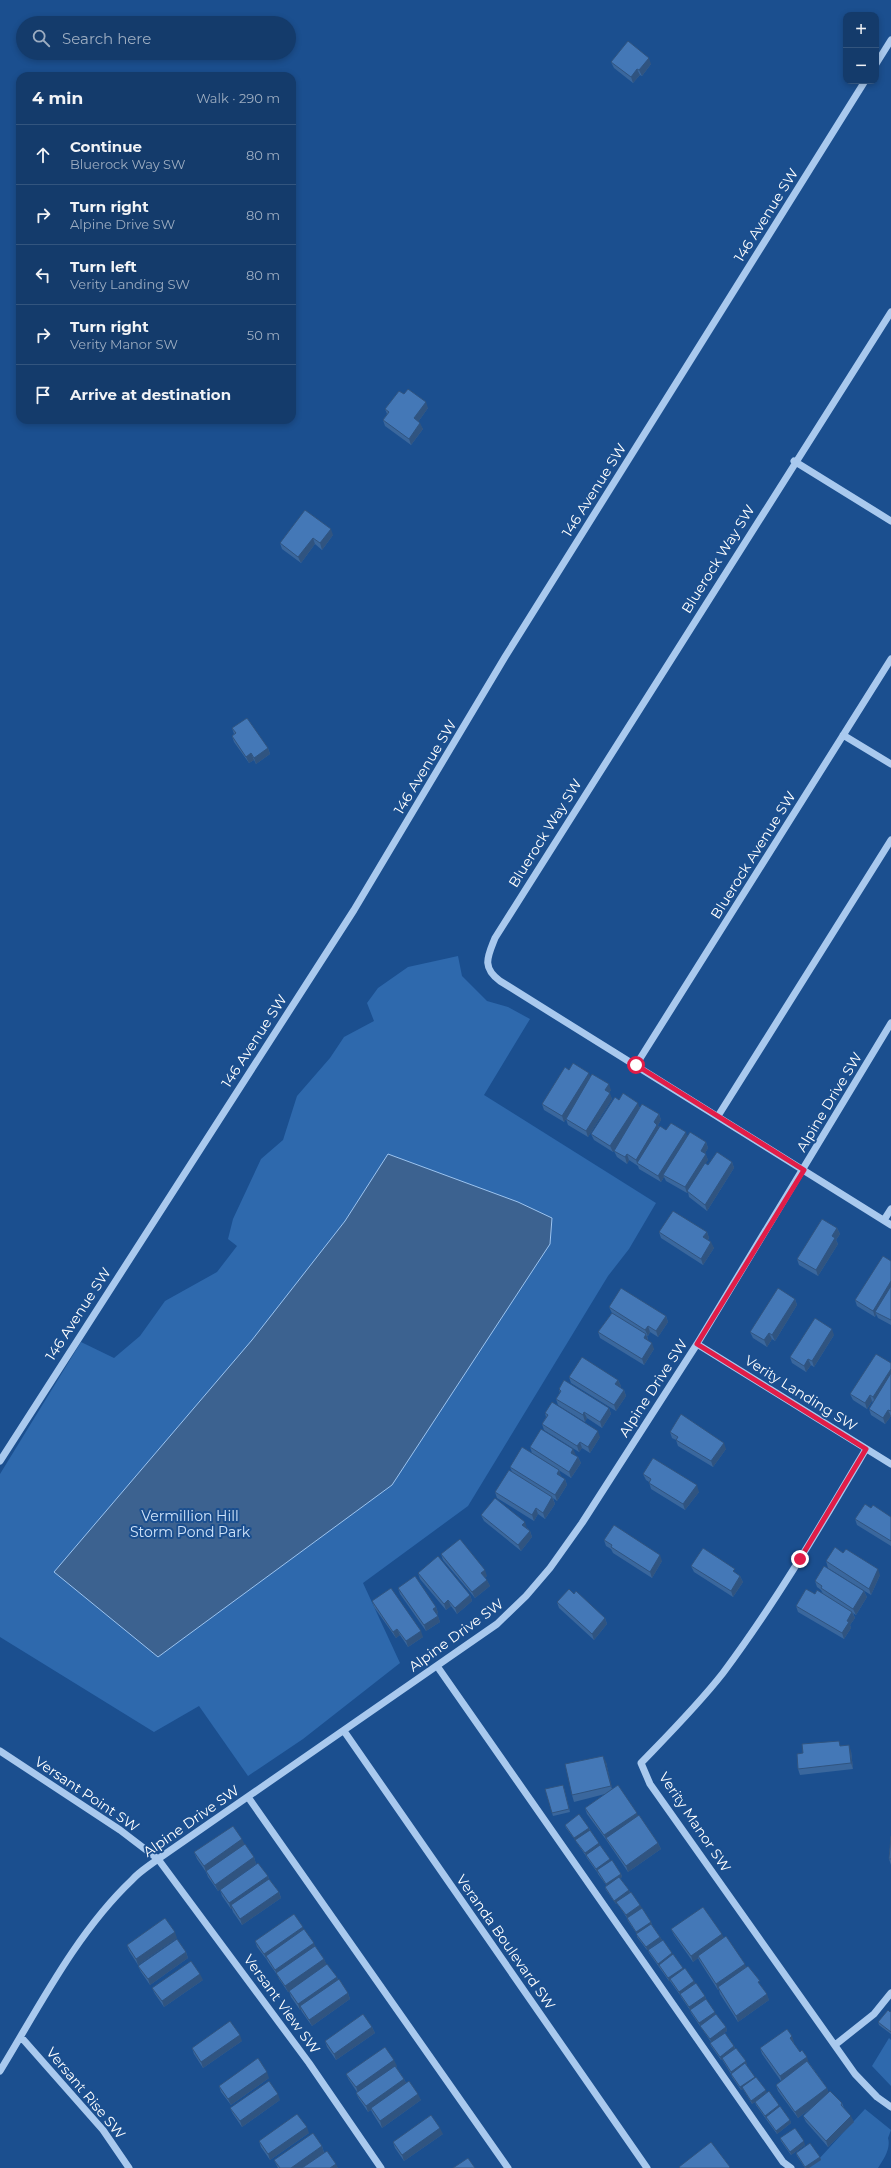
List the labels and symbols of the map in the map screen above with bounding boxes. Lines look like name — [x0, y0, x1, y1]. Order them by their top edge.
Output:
street label: 146 Avenue SW — [730, 164, 802, 265]
street label: 146 Avenue SW — [558, 439, 630, 540]
street label: Bluerock Way SW — [677, 501, 759, 617]
street label: 146 Avenue SW — [390, 716, 461, 818]
street label: Bluerock Way SW — [504, 775, 586, 891]
street label: Bluerock Avenue SW — [706, 788, 800, 922]
street label: 146 Avenue SW — [217, 991, 291, 1091]
street label: Alpine Drive SW — [792, 1048, 866, 1155]
route start — [627, 1056, 645, 1074]
street label: 146 Avenue SW — [41, 1264, 115, 1364]
street label: Alpine Drive SW — [615, 1335, 692, 1440]
street label: Verity Landing SW — [741, 1351, 861, 1435]
park label: Vermillion Hill Storm Pond Park — [130, 1507, 251, 1541]
route end — [791, 1550, 809, 1568]
street label: Alpine Drive SW — [405, 1594, 507, 1676]
street label: Versant Point SW — [31, 1752, 143, 1836]
street label: Verity Manor SW — [655, 1769, 735, 1876]
street label: Alpine Drive SW — [139, 1781, 243, 1861]
street label: Veranda Boulevard SW — [453, 1871, 560, 2013]
street label: Versant View SW — [240, 1951, 324, 2058]
street label: Versant Rise SW — [42, 2044, 130, 2143]

